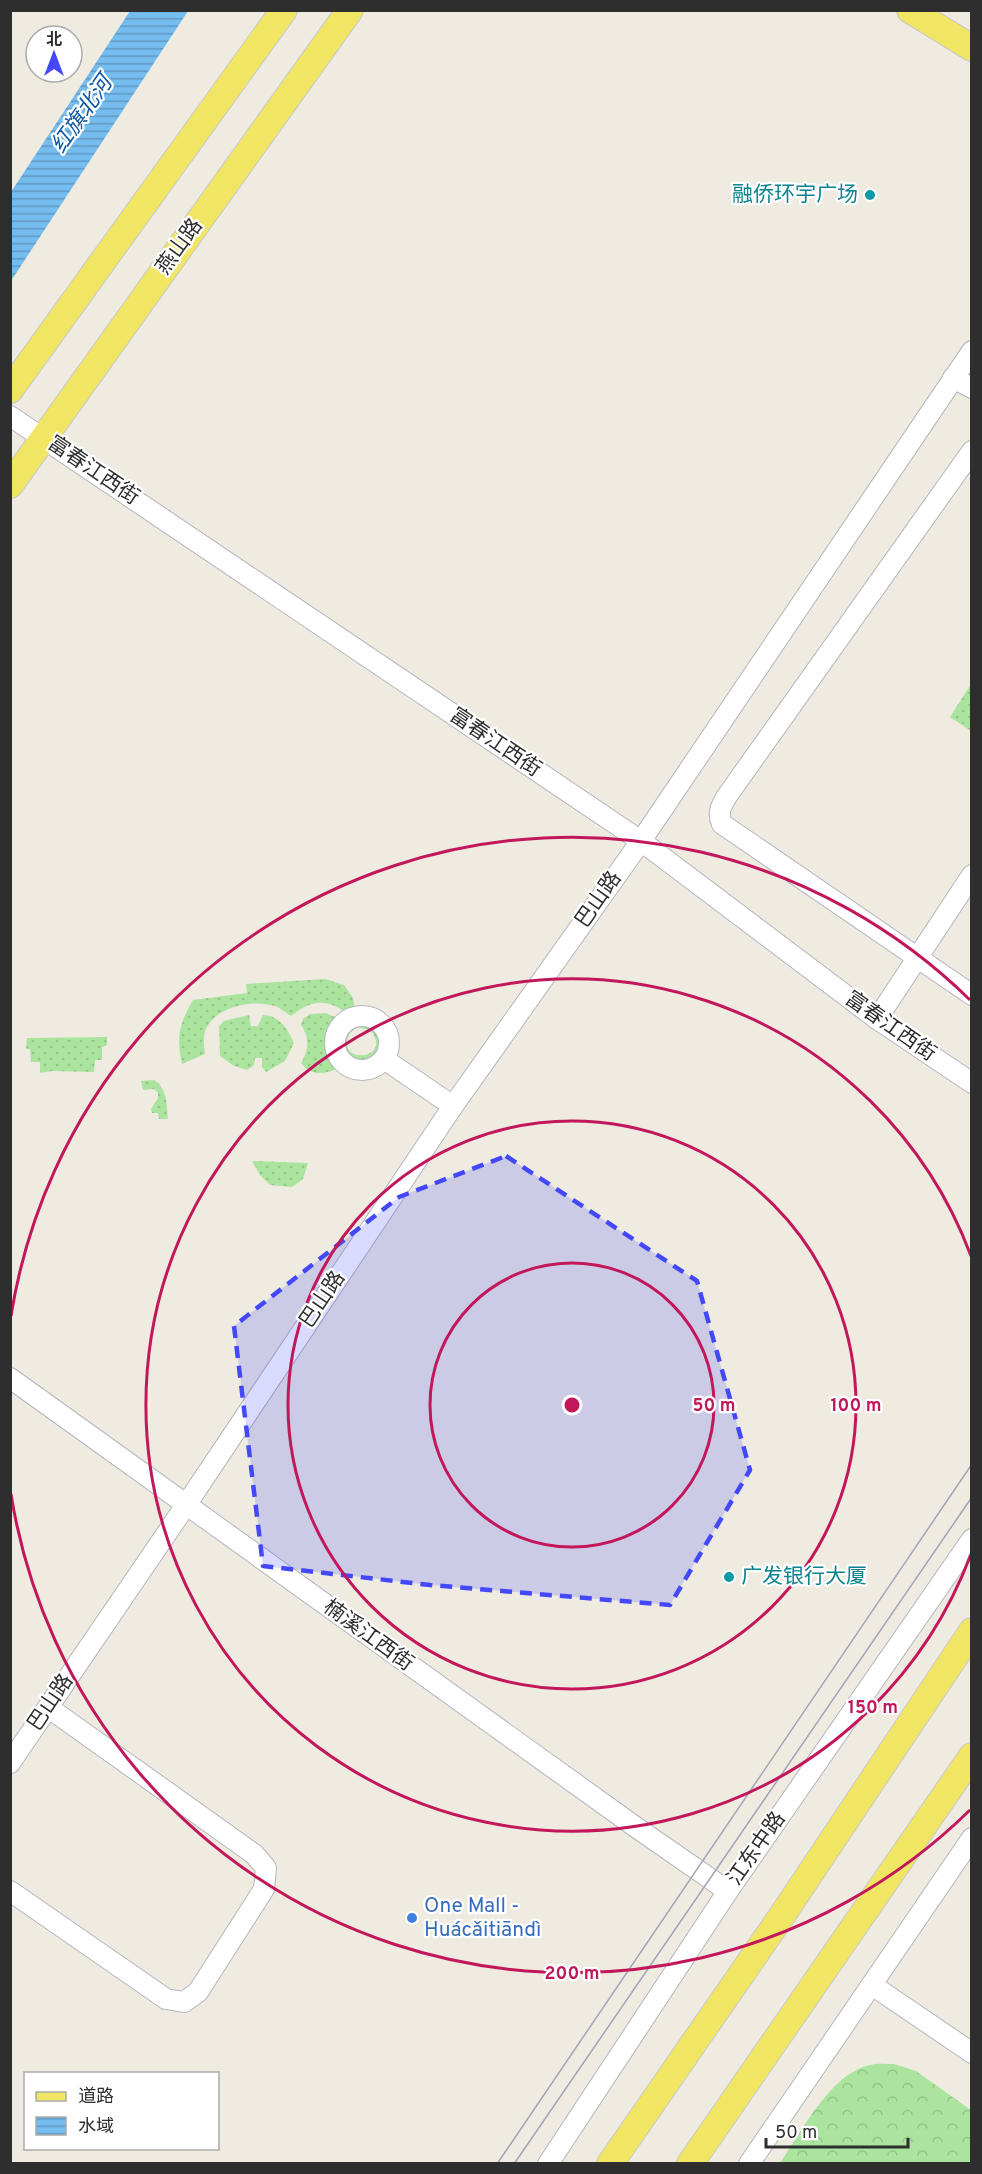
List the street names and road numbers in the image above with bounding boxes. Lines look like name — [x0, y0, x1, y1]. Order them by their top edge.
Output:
street label: 燕山路 — [151, 214, 209, 280]
street label: 富春江西街 — [42, 430, 144, 512]
street label: 富春江西街 — [444, 702, 546, 784]
street label: 巴山路 — [570, 866, 628, 934]
street label: 富春江西街 — [839, 986, 941, 1068]
street label: 巴山路 — [294, 1266, 352, 1334]
street label: 楠溪江西街 — [318, 1594, 418, 1678]
street label: 巴山路 — [22, 1669, 80, 1737]
street label: 江东中路 — [722, 1807, 792, 1891]

